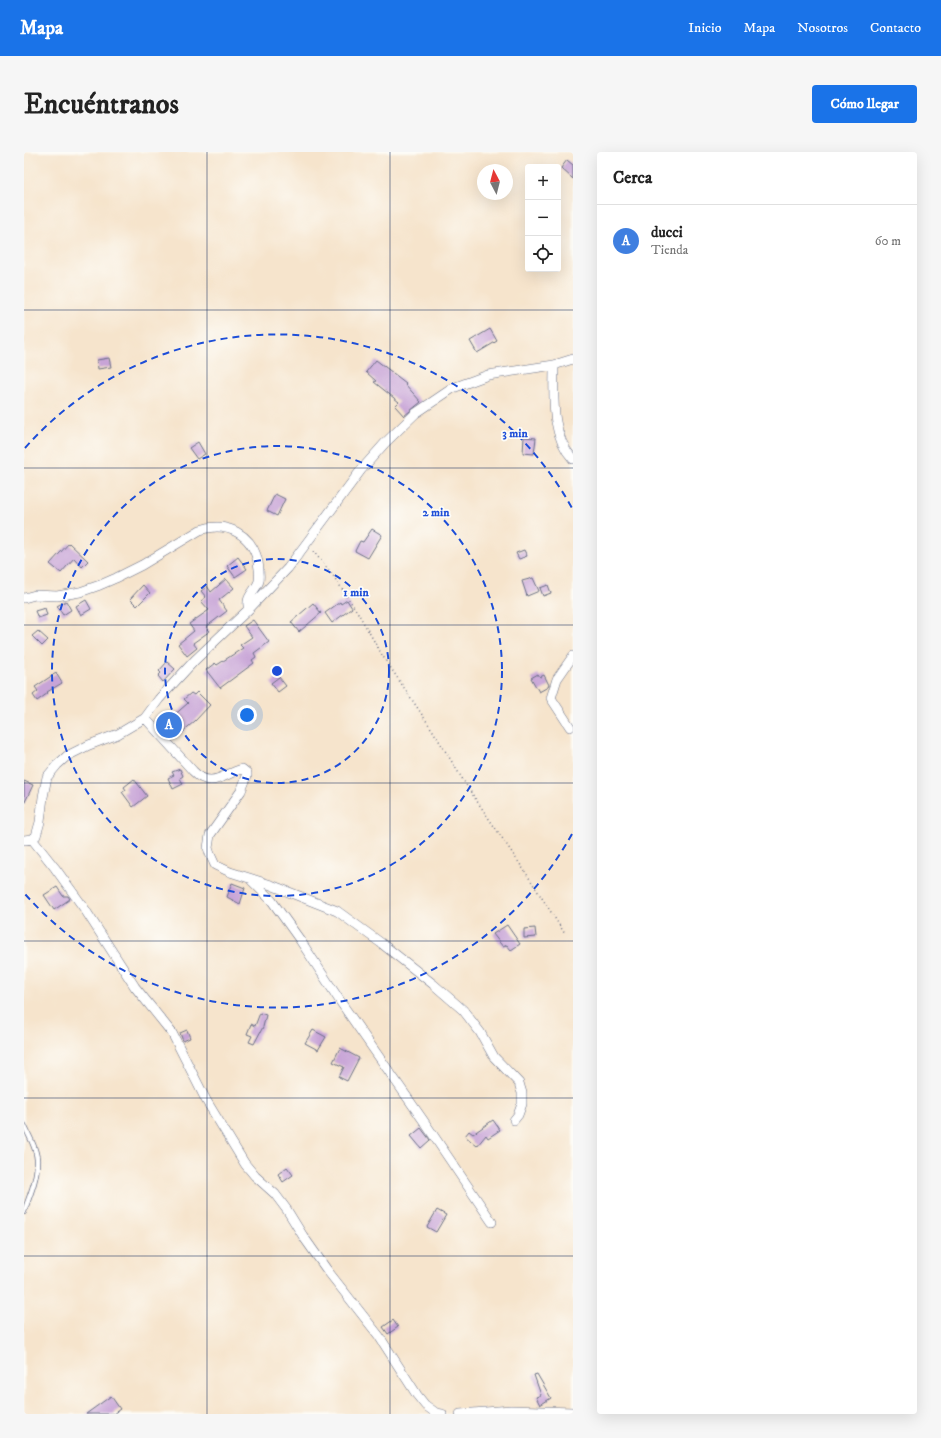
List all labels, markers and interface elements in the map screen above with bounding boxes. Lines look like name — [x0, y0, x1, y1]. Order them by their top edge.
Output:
text: Mapa — [20, 17, 63, 40]
text: Inicio — [688, 19, 721, 37]
text: Mapa — [743, 19, 775, 37]
text: Nosotros — [797, 19, 848, 37]
text: Contacto — [870, 19, 921, 37]
button: Cómo llegar — [812, 85, 917, 123]
text: Encuéntranos — [24, 87, 179, 122]
north arrow — [477, 164, 513, 200]
map controls — [525, 164, 561, 272]
button: + — [525, 164, 561, 200]
text: Cerca — [613, 167, 652, 189]
button: − — [525, 200, 561, 236]
text: ducci — [651, 223, 683, 242]
text: A — [622, 233, 630, 249]
text: 60 m — [875, 233, 901, 249]
button: locate — [525, 236, 561, 272]
text: Tienda — [651, 242, 688, 258]
text: 3 min — [502, 426, 528, 441]
text: 2 min — [423, 505, 450, 520]
text: 1 min — [343, 585, 369, 600]
centre of rings — [270, 664, 284, 678]
your location — [237, 705, 257, 725]
pin: A — [156, 710, 182, 740]

